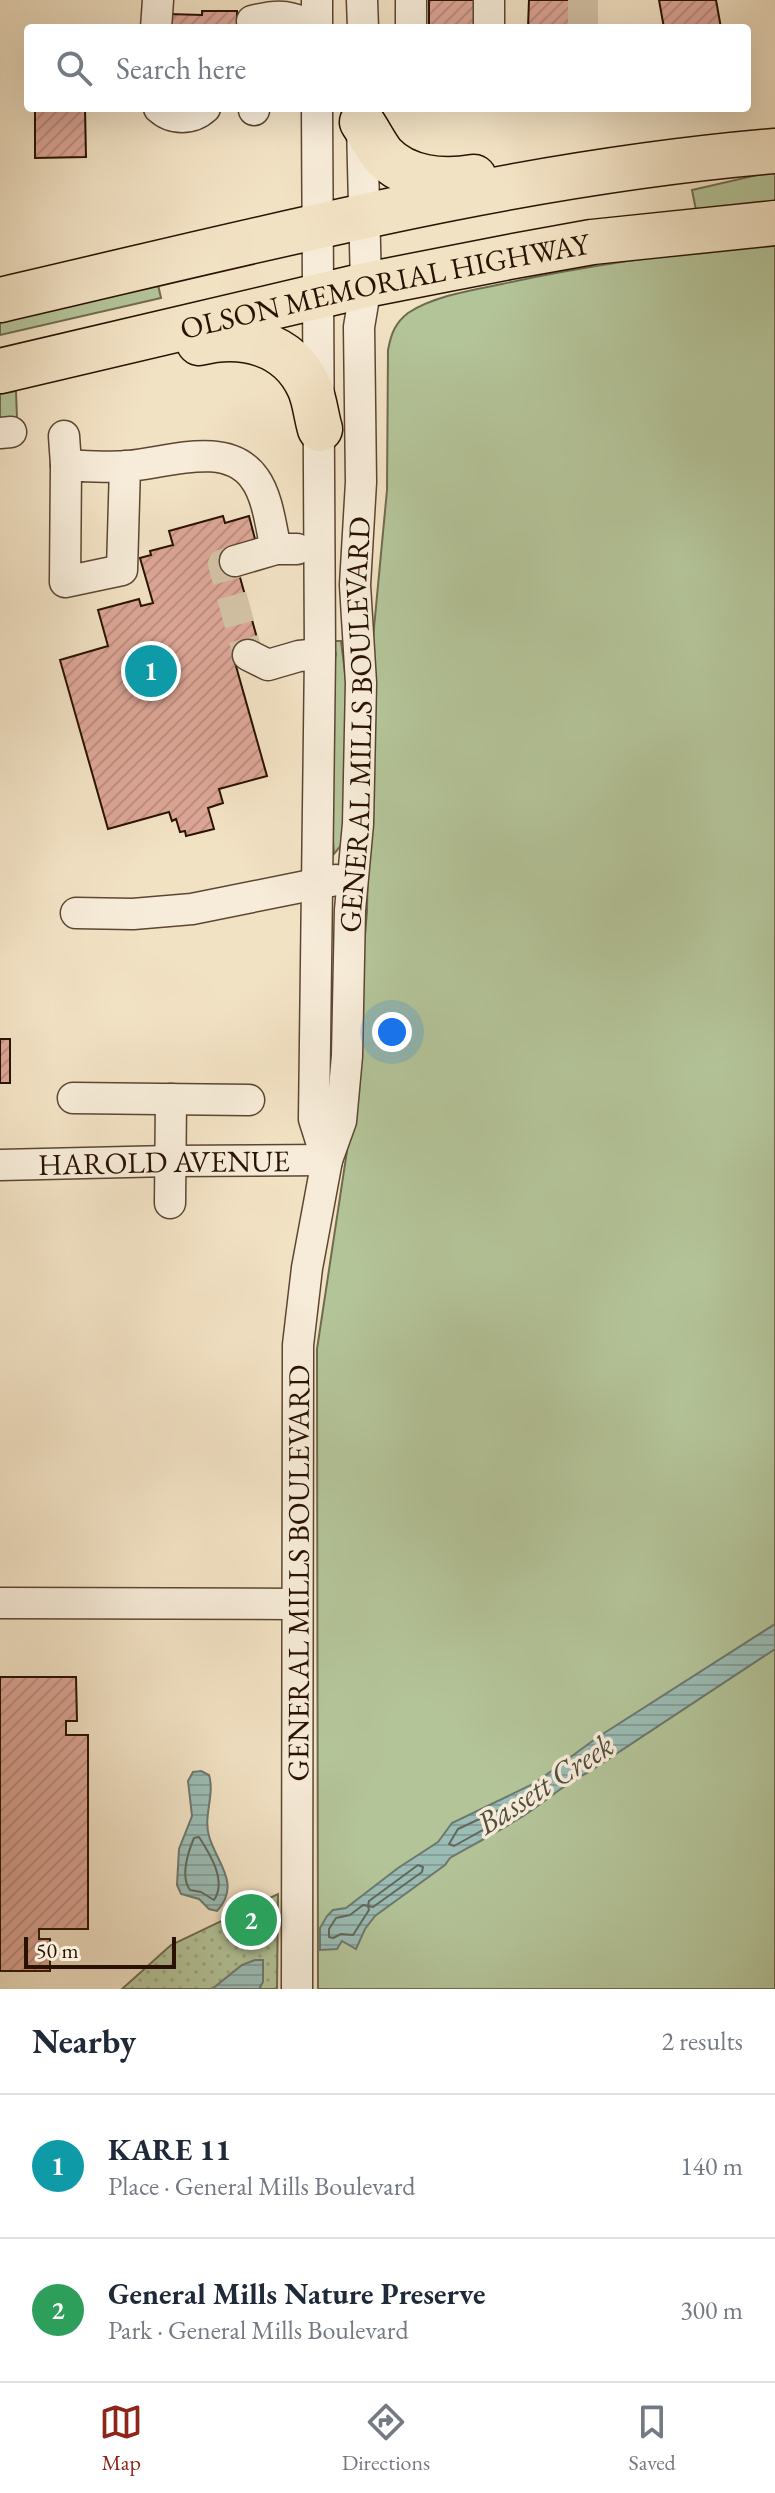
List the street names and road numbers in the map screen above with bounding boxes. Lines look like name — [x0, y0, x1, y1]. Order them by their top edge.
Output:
street label: OLSON MEMORIAL HIGHWAY — [176, 223, 594, 348]
street label: GENERAL MILLS BOULEVARD — [330, 515, 381, 933]
street label: HAROLD AVENUE — [38, 1141, 290, 1184]
street label: GENERAL MILLS BOULEVARD — [278, 1365, 317, 1781]

